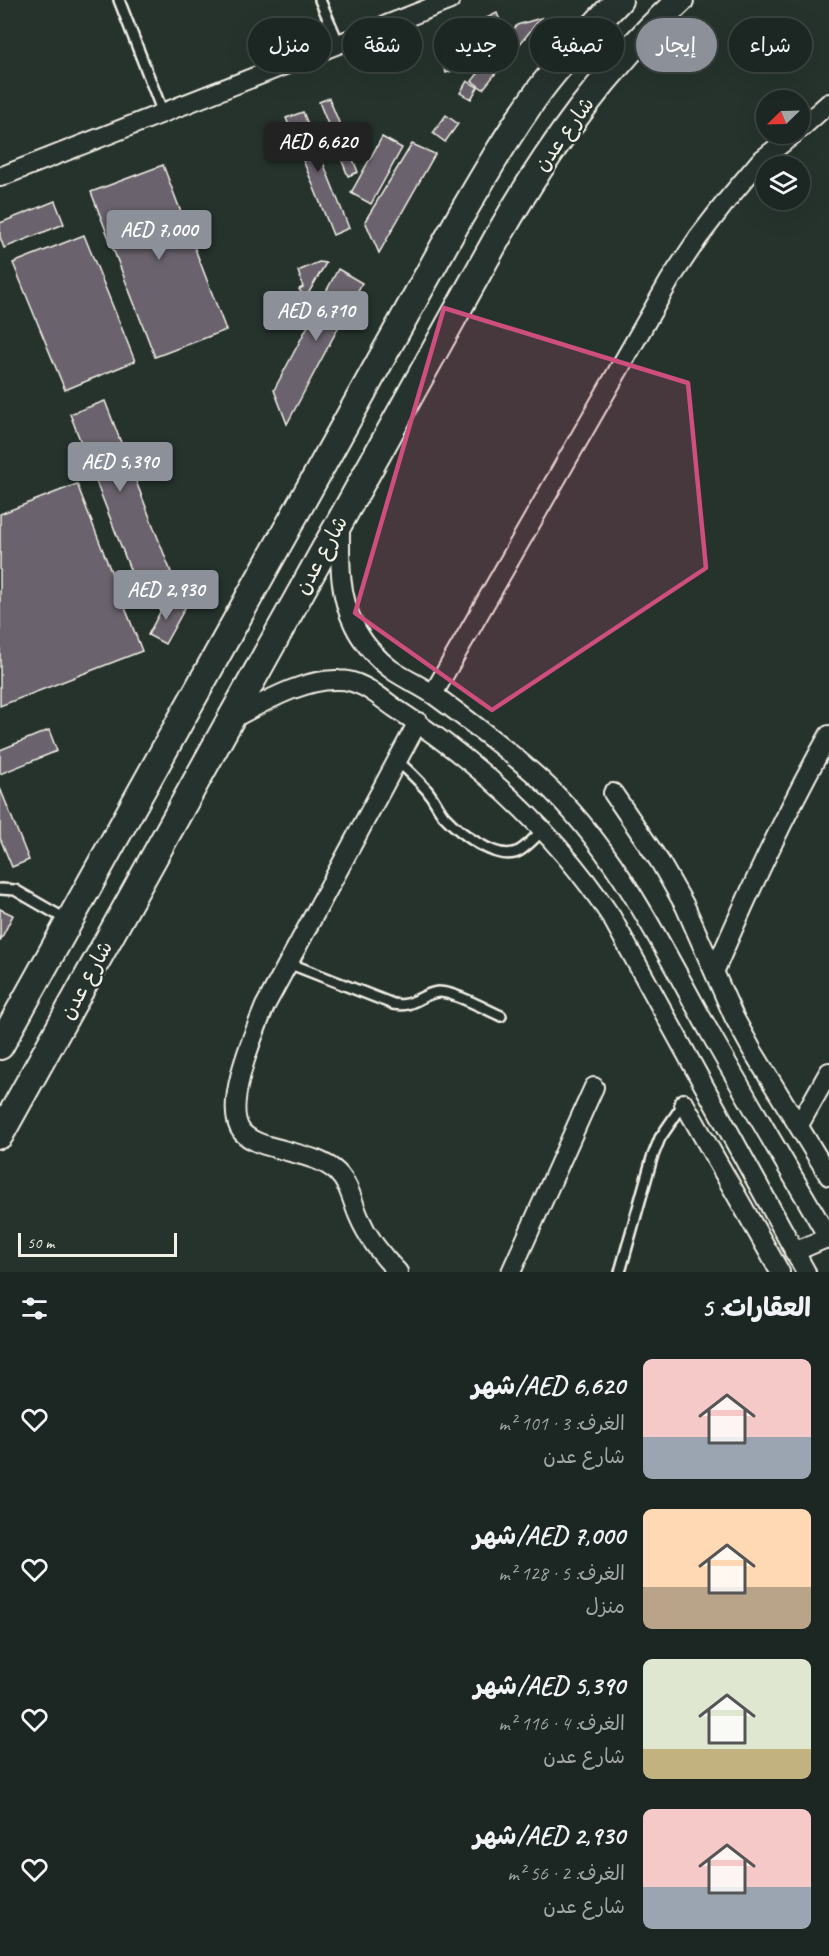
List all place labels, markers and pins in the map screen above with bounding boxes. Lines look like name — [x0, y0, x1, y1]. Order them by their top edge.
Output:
pin: AED 6,620 — [249, 122, 387, 173]
pin: AED 7,000 — [90, 210, 228, 261]
pin: AED 6,710 — [247, 291, 385, 342]
pin: AED 5,390 — [51, 442, 189, 493]
pin: AED 2,930 — [97, 570, 235, 621]

